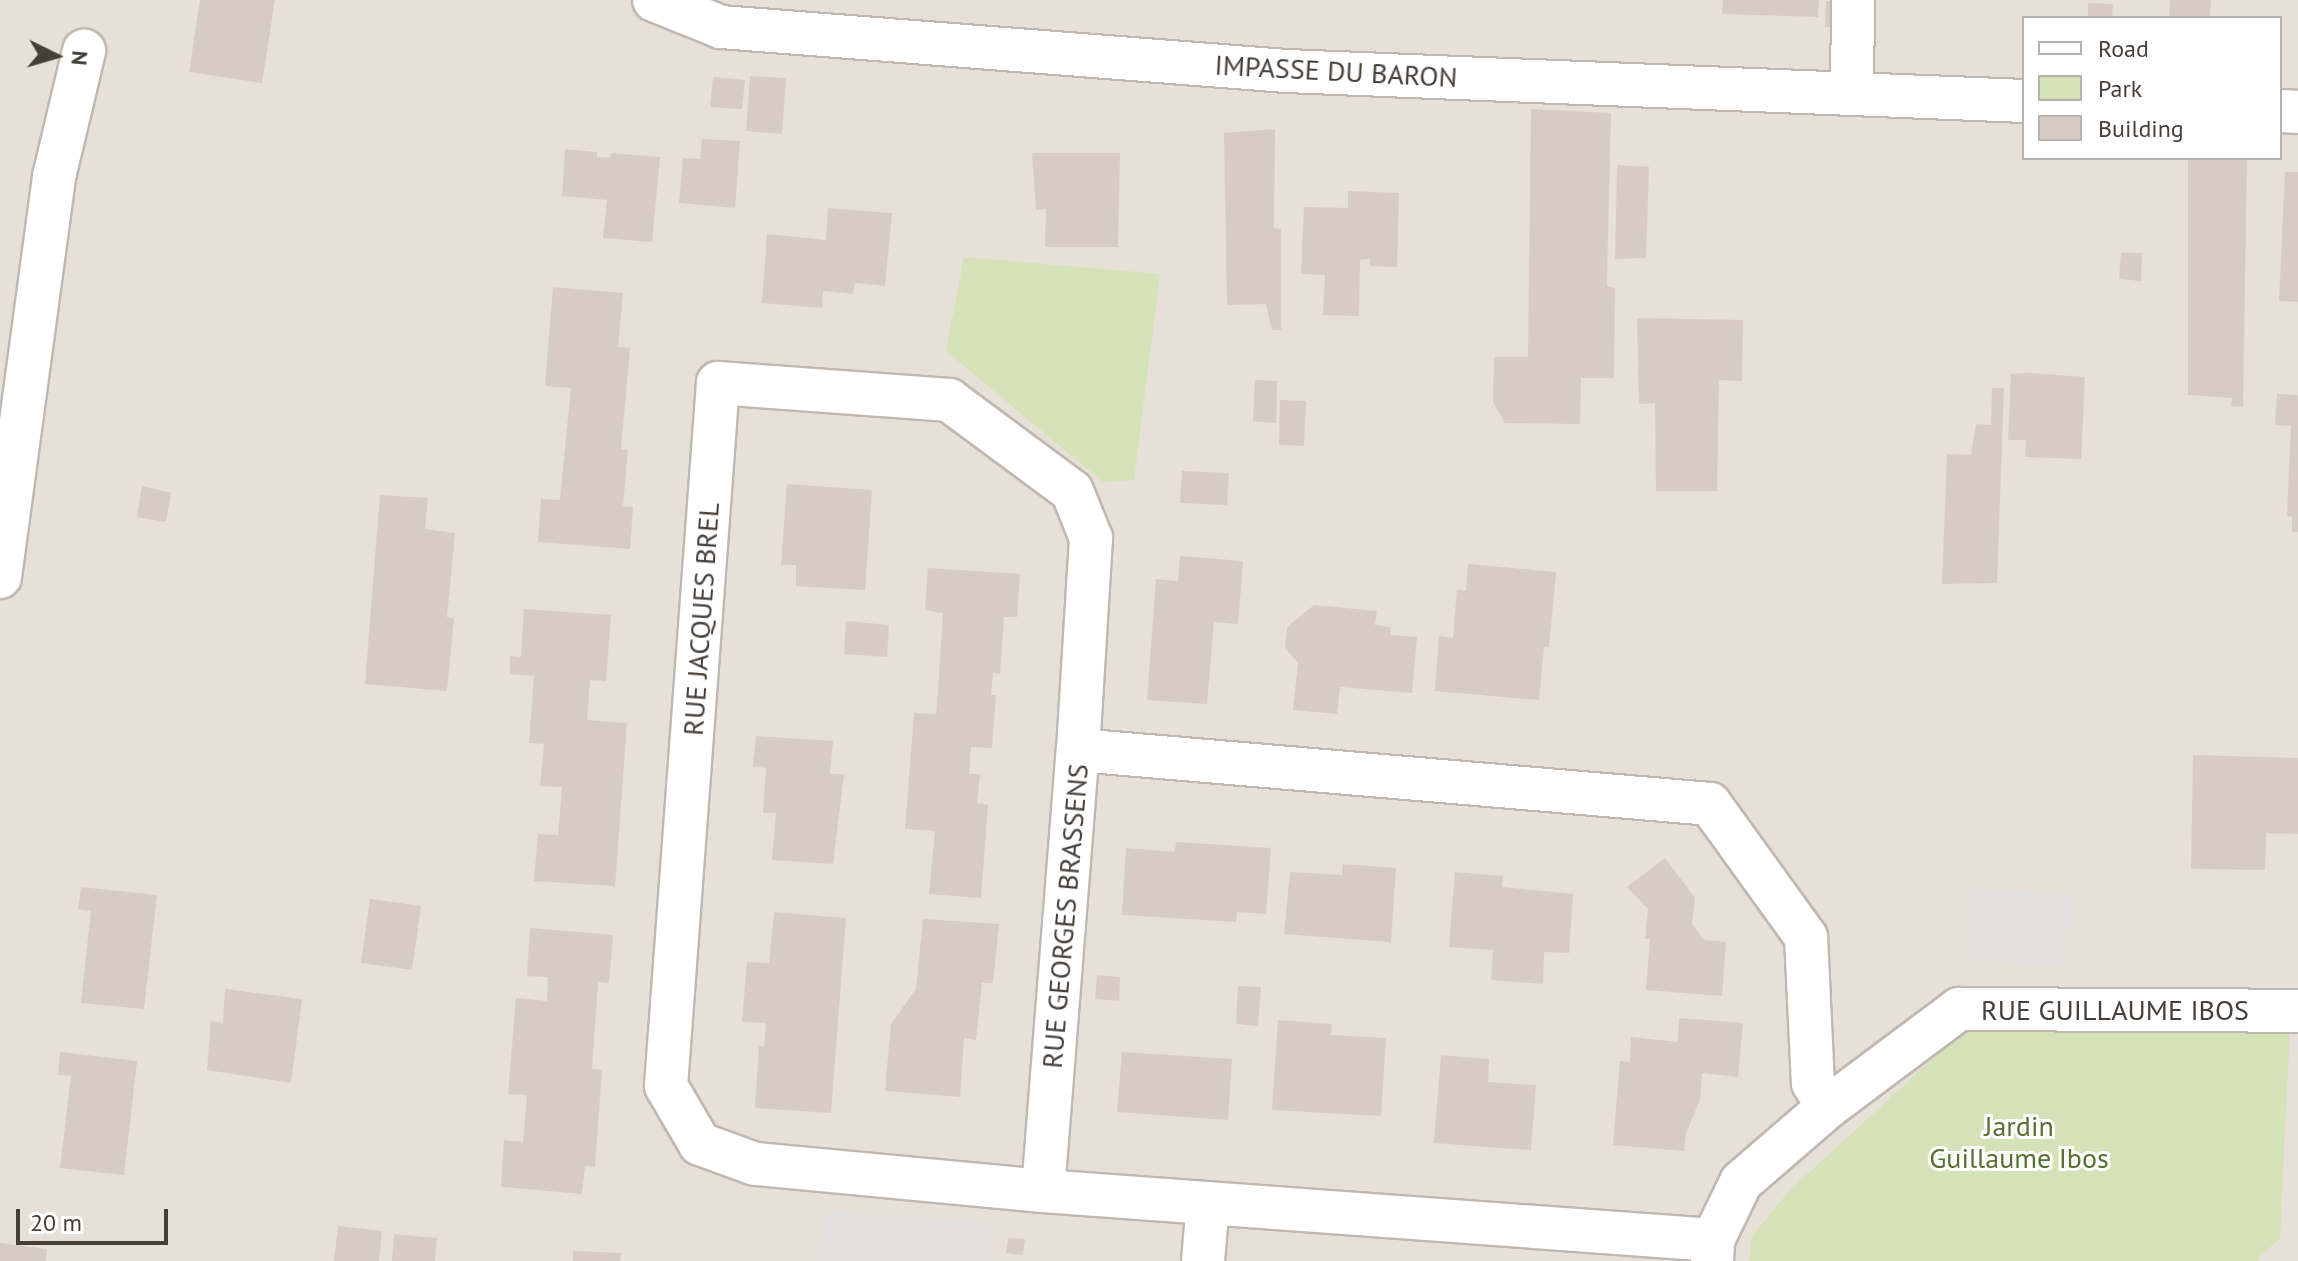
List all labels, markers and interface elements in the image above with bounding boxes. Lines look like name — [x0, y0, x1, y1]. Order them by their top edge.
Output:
north arrow — [16, 16, 96, 96]
legend — [2022, 16, 2282, 160]
text: Road — [2098, 33, 2149, 64]
street label: IMPASSE DU BARON — [1214, 48, 1458, 94]
text: N — [65, 50, 94, 67]
text: Park — [2098, 73, 2142, 104]
text: Building — [2098, 113, 2184, 144]
street label: RUE JACQUES BREL — [676, 501, 726, 737]
street label: RUE GEORGES BRASSENS — [1035, 762, 1095, 1070]
street label: RUE GUILLAUME IBOS — [1981, 993, 2249, 1027]
park label: Jardin Guillaume Ibos — [1929, 1109, 2109, 1175]
scale bar — [20, 1193, 172, 1243]
text: 20 m — [30, 1207, 82, 1238]

